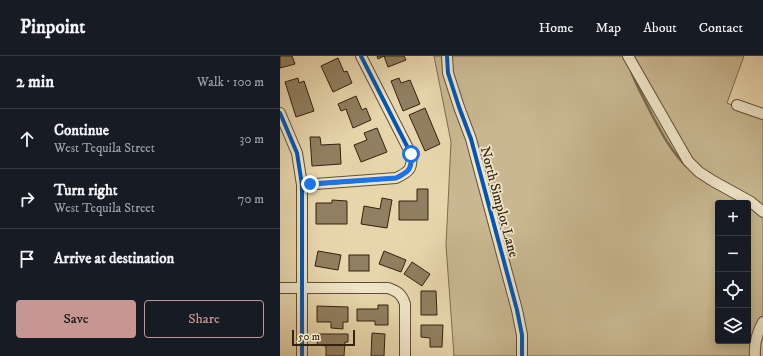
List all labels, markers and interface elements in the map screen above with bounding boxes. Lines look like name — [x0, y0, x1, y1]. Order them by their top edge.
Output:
text: Pinpoint — [20, 16, 85, 39]
text: Home — [539, 19, 573, 37]
text: Map — [595, 19, 621, 37]
text: About — [643, 19, 677, 37]
text: Contact — [699, 19, 743, 37]
text: 2 min — [16, 71, 54, 93]
text: Walk · 100 m — [197, 74, 264, 90]
text: Continue — [54, 121, 109, 140]
icon: ahead — [16, 128, 38, 150]
text: 30 m — [240, 131, 264, 147]
text: West Tequila Street — [54, 140, 155, 156]
route start — [402, 145, 420, 163]
street label: North Simplot Lane — [476, 145, 522, 260]
route end — [301, 175, 319, 193]
text: Turn right — [54, 181, 117, 200]
icon: right — [16, 188, 38, 210]
text: 70 m — [238, 191, 264, 207]
text: West Tequila Street — [54, 200, 155, 216]
map controls — [715, 200, 751, 344]
button: + — [715, 200, 751, 236]
button: − — [715, 236, 751, 272]
icon: arrive — [16, 248, 38, 270]
text: Arrive at destination — [54, 249, 174, 268]
button: locate — [715, 272, 751, 308]
button: Save — [16, 300, 136, 338]
button: Share — [144, 300, 264, 338]
button: layers — [715, 308, 751, 344]
scale bar — [292, 328, 355, 347]
text: 50 m — [298, 330, 320, 344]

